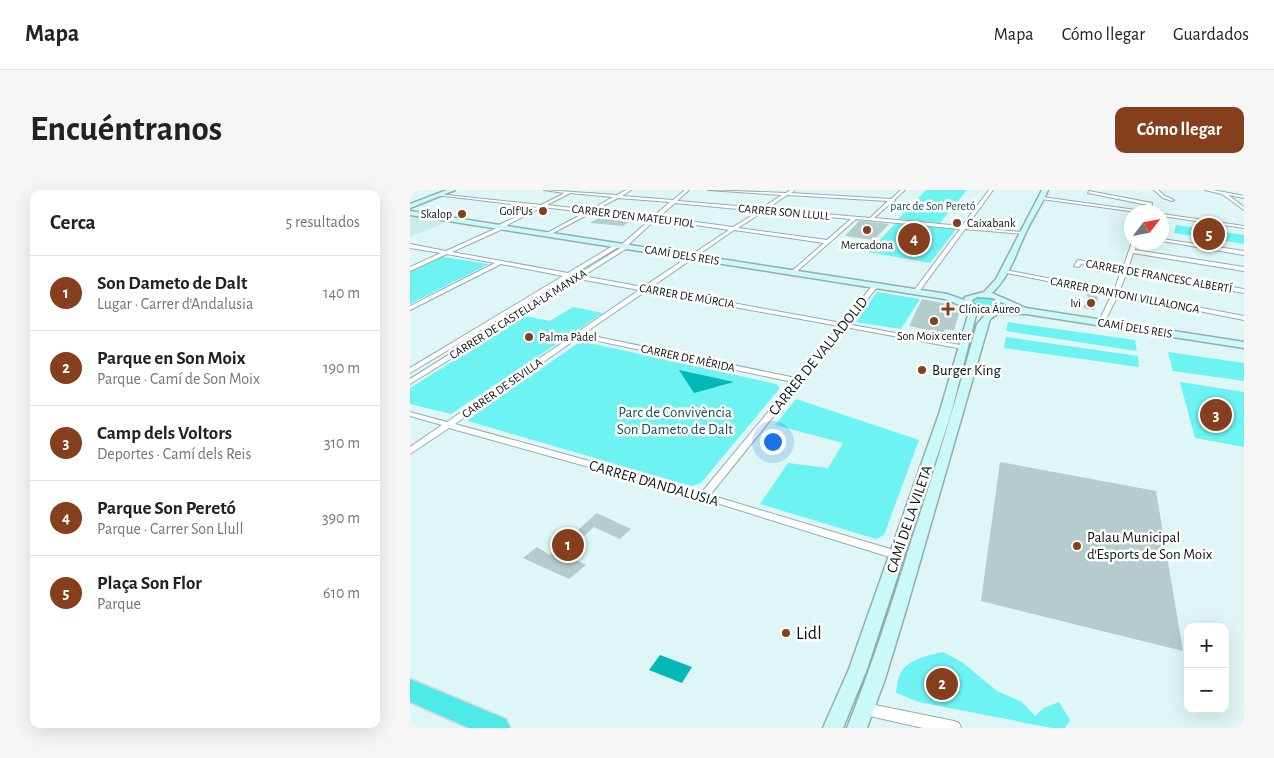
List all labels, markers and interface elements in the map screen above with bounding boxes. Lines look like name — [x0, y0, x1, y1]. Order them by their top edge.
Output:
text: Mapa — [25, 22, 79, 46]
text: Mapa — [994, 26, 1034, 44]
text: Cómo llegar — [1062, 26, 1145, 44]
text: Guardados — [1173, 26, 1249, 44]
button: Cómo llegar — [1115, 107, 1244, 153]
text: Encuéntranos — [30, 112, 222, 147]
park label: parc de Son Peretó — [890, 200, 976, 212]
street label: CARRER SON LLULL — [738, 202, 830, 222]
street label: CARRER D'EN MATEU FIOL — [571, 203, 695, 229]
place label: Golf'Us — [499, 205, 533, 217]
marker: Golf'Us — [537, 205, 549, 217]
north arrow — [1124, 205, 1169, 250]
place label: Skalop — [421, 208, 452, 220]
marker: Skalop — [456, 208, 468, 220]
text: Cerca — [50, 212, 96, 233]
text: 5 resultados — [286, 214, 360, 230]
pin: 5 — [1193, 215, 1225, 253]
marker: Caixabank — [951, 217, 963, 229]
place label: Caixabank — [967, 217, 1016, 229]
pin: 4 — [898, 220, 930, 258]
marker: Mercadona — [861, 224, 873, 236]
place label: Mercadona — [841, 239, 894, 251]
street label: CAMÍ DELS REIS — [644, 242, 721, 267]
street label: CARRER DE FRANCESC ALBERTÍ — [1085, 256, 1234, 295]
street label: CARRER DE CASTELLA-LA MANXA — [447, 267, 589, 361]
text: Son Dameto de Dalt — [97, 274, 247, 293]
street label: CARRER D'ANTONI VILLALONGA — [1049, 275, 1201, 315]
street label: CARRER DE MÚRCIA — [639, 281, 736, 310]
text: 1 — [63, 285, 69, 301]
text: 140 m — [323, 285, 360, 301]
street label: CARRER DE VALLADOLID — [766, 294, 871, 418]
text: Lugar · Carrer d'Andalusia — [97, 296, 253, 312]
place label: Ivi — [1070, 297, 1081, 309]
marker: Ivi — [1085, 297, 1097, 309]
marker: Clínica Áureo — [941, 302, 955, 316]
place label: Clínica Áureo — [959, 302, 1020, 315]
marker: Son Moix center — [928, 315, 940, 327]
street label: CAMÍ DELS REIS — [1097, 315, 1174, 340]
place label: Son Moix center — [897, 330, 971, 342]
marker: Palma Pàdel — [523, 331, 535, 343]
place label: Palma Pàdel — [539, 331, 597, 343]
street label: CARRER DE MÈRIDA — [640, 341, 737, 374]
text: Parque en Son Moix — [97, 349, 246, 368]
street label: CARRER DE SEVILLA — [460, 356, 544, 420]
text: 2 — [62, 360, 70, 376]
text: 190 m — [323, 360, 360, 376]
place label: Burger King — [932, 363, 1002, 378]
marker: Burger King — [916, 364, 928, 376]
text: Parque · Camí de Son Moix — [97, 371, 260, 387]
pin: 3 — [1200, 396, 1232, 434]
park label: Parc de Convivència Son Dameto de Dalt — [617, 405, 733, 437]
text: Camp dels Voltors — [97, 424, 232, 443]
your location — [760, 429, 786, 455]
text: 3 — [63, 435, 69, 451]
text: 310 m — [324, 435, 360, 451]
text: Deportes · Camí dels Reis — [97, 446, 251, 462]
street label: CARRER D'ANDALUSIA — [587, 458, 721, 509]
street label: CAMÍ DE LA VILETA — [882, 462, 935, 575]
text: Parque Son Peretó — [97, 499, 236, 518]
text: 4 — [62, 510, 70, 526]
text: 390 m — [322, 510, 360, 526]
text: Parque · Carrer Son Llull — [97, 521, 243, 537]
pin: 1 — [552, 526, 584, 564]
place label: Palau Municipal d'Esports de Son Moix — [1087, 530, 1213, 562]
marker: Palau Municipal d'Esports de Son Moix — [1071, 540, 1083, 552]
text: Plaça Son Flor — [97, 574, 202, 593]
text: 5 — [63, 585, 69, 601]
text: 610 m — [323, 585, 360, 601]
text: Parque — [97, 596, 141, 612]
map controls — [1184, 623, 1229, 713]
button: + — [1184, 623, 1229, 668]
place label: Lidl — [796, 625, 822, 643]
marker: Lidl — [780, 627, 792, 639]
pin: 2 — [926, 665, 958, 703]
button: − — [1184, 668, 1229, 713]

